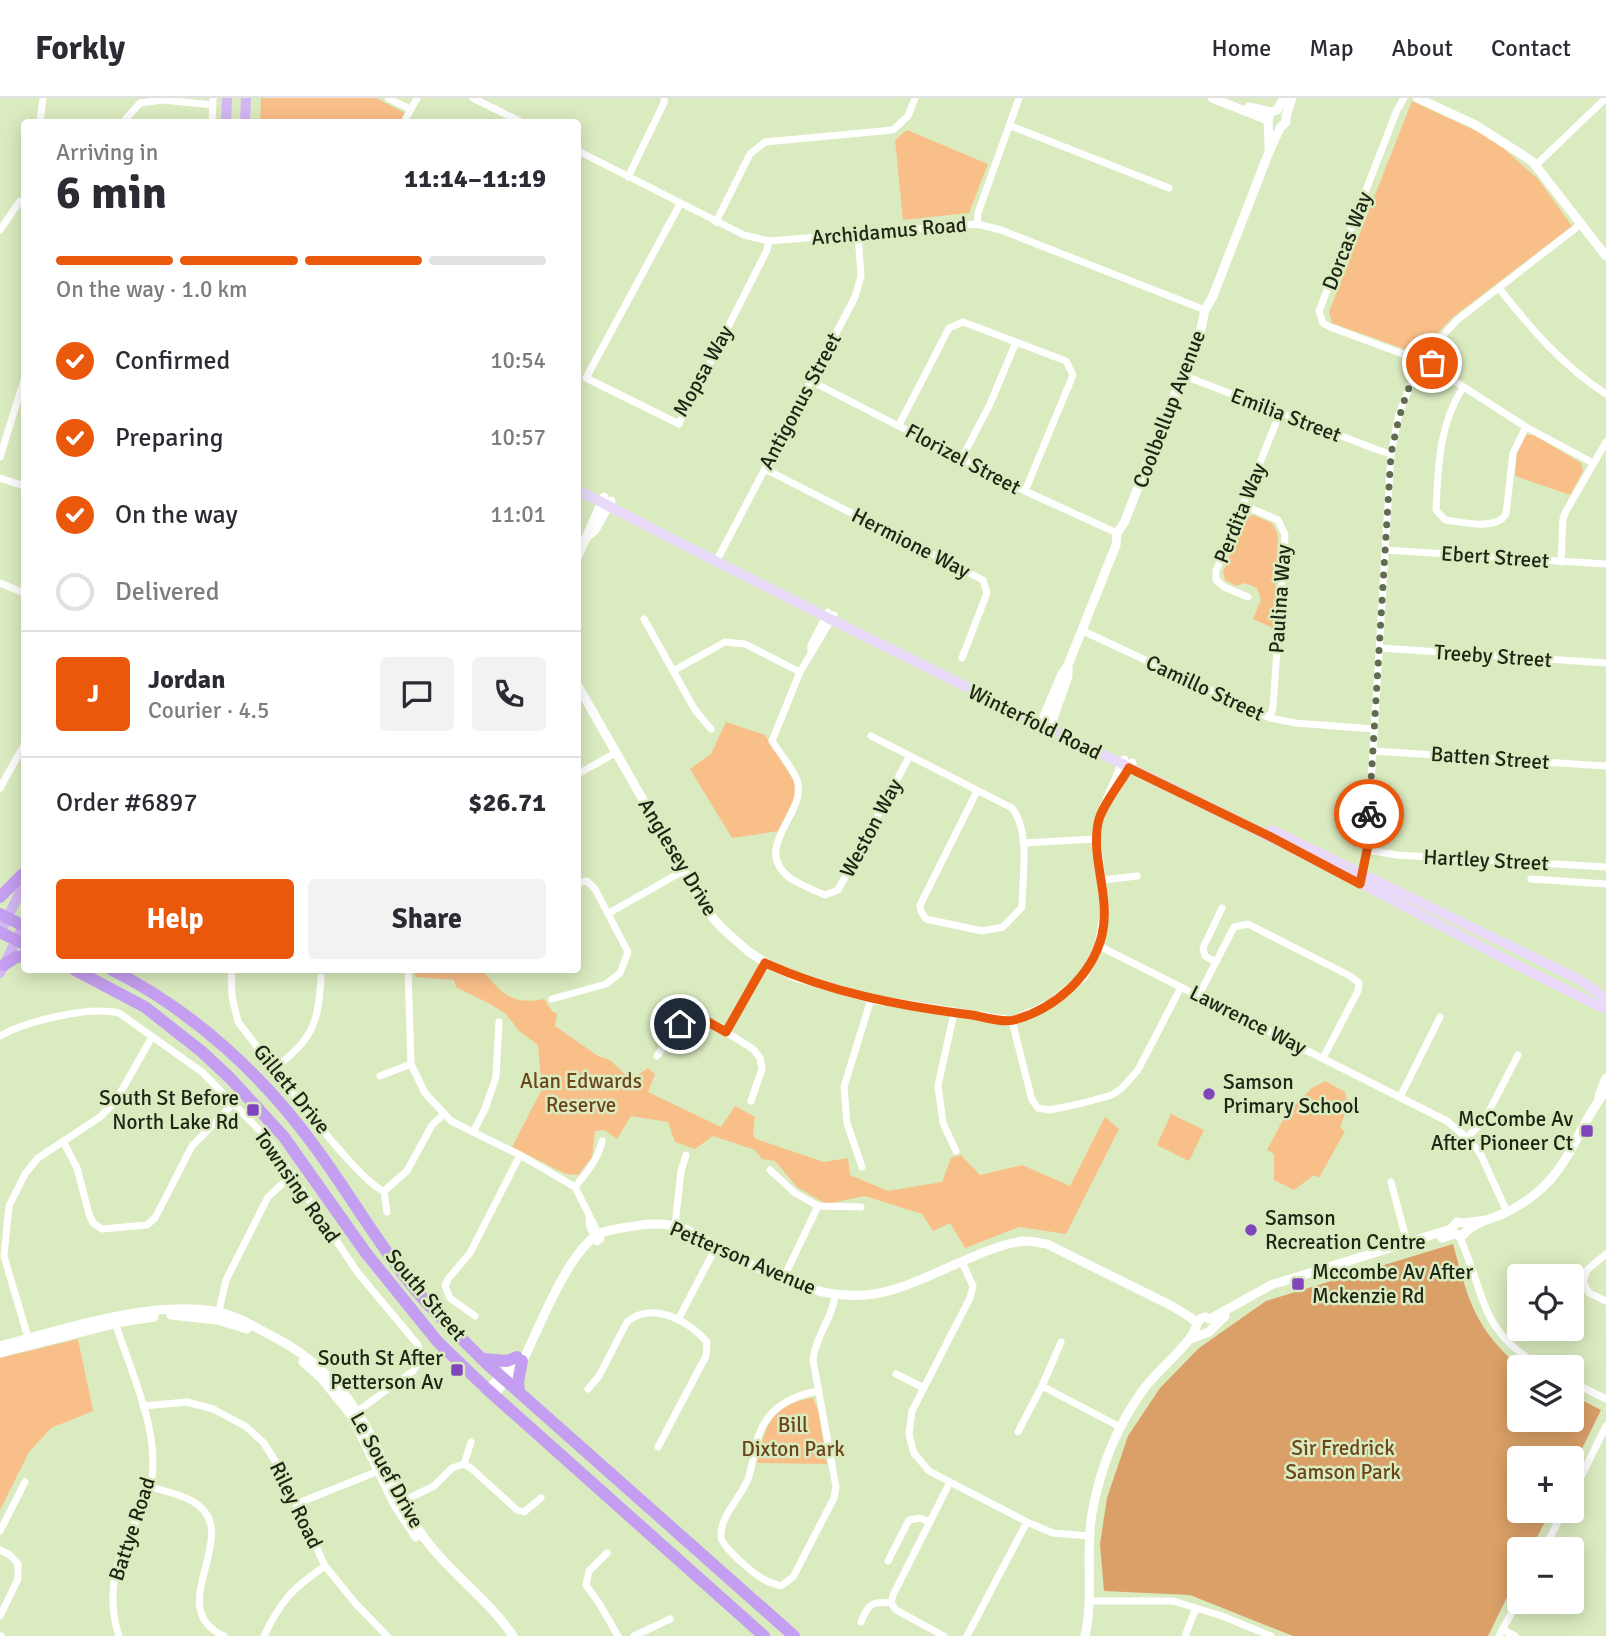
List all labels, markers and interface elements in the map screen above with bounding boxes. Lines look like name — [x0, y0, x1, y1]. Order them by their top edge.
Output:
text: Forkly — [35, 28, 125, 69]
text: Home — [1211, 33, 1271, 63]
text: Map — [1309, 33, 1354, 63]
text: About — [1392, 33, 1453, 63]
text: Contact — [1491, 33, 1571, 63]
text: Arriving in — [56, 138, 158, 167]
text: 11:14–11:19 — [404, 163, 546, 195]
text: 6 min — [56, 165, 167, 221]
street label: Dorcas Way — [1316, 188, 1378, 294]
street label: Archidamus Road — [810, 211, 968, 251]
text: On the way · 1.0 km — [56, 275, 247, 304]
street label: Mopsa Way — [667, 320, 739, 421]
street label: Coolbellup Avenue — [1127, 326, 1211, 492]
street label: Antigonus Street — [753, 328, 847, 474]
pin — [1402, 333, 1462, 393]
icon: check — [56, 342, 94, 380]
icon: bag — [1413, 344, 1451, 382]
text: Confirmed — [115, 345, 230, 377]
text: 10:54 — [490, 346, 546, 375]
street label: Emilia Street — [1227, 382, 1345, 448]
street label: Florizel Street — [901, 418, 1025, 500]
icon: check — [56, 419, 94, 457]
text: Preparing — [115, 422, 223, 454]
text: 10:57 — [490, 423, 546, 452]
street label: Perdita Way — [1208, 459, 1272, 567]
icon: check — [56, 496, 94, 534]
text: On the way — [115, 499, 238, 531]
text: 11:01 — [490, 500, 546, 529]
street label: Hermione Way — [847, 502, 975, 584]
street label: Ebert Street — [1440, 540, 1550, 574]
street label: Paulina Way — [1263, 543, 1297, 654]
text: Delivered — [115, 576, 220, 608]
street label: Treeby Street — [1433, 639, 1553, 673]
street label: Camillo Street — [1142, 649, 1268, 727]
button: chat — [380, 657, 454, 731]
button: phone — [472, 657, 546, 731]
text: Jordan — [148, 664, 225, 696]
text: J — [87, 678, 99, 710]
street label: Winterfold Road — [964, 678, 1106, 766]
text: Courier · 4.5 — [148, 696, 269, 725]
street label: Batten Street — [1430, 741, 1550, 775]
street label: Weston Way — [834, 774, 908, 882]
courier — [1334, 779, 1404, 849]
text: Order #6897 — [56, 787, 197, 819]
text: $26.71 — [468, 787, 546, 819]
street label: Anglesey Drive — [633, 793, 723, 921]
icon: bike — [1350, 795, 1388, 833]
street label: Hartley Street — [1423, 844, 1549, 876]
button: Help — [56, 879, 294, 959]
button: Share — [308, 879, 546, 959]
street label: Lawrence Way — [1185, 979, 1311, 1061]
pin — [650, 994, 710, 1054]
icon: home — [661, 1005, 699, 1043]
street label: Gillett Drive — [248, 1039, 336, 1139]
park label: Alan Edwards Reserve — [520, 1068, 642, 1118]
place label: Samson Primary School — [1223, 1069, 1359, 1119]
place label: South St Before North Lake Rd — [99, 1085, 239, 1135]
marker: Samson Primary School — [1201, 1086, 1217, 1102]
marker: South St Before North Lake Rd — [245, 1102, 261, 1118]
place label: McCombe Av After Pioneer Ct — [1431, 1106, 1573, 1156]
marker: McCombe Av After Pioneer Ct — [1579, 1123, 1595, 1139]
street label: Townsing Road — [248, 1124, 346, 1248]
place label: Samson Recreation Centre — [1265, 1205, 1426, 1255]
street label: Petterson Avenue — [666, 1215, 820, 1301]
marker: Samson Recreation Centre — [1243, 1222, 1259, 1238]
street label: South Street — [380, 1244, 472, 1346]
place label: Mccombe Av After Mckenzie Rd — [1312, 1259, 1474, 1309]
map controls — [1507, 1264, 1584, 1614]
button: locate — [1507, 1264, 1584, 1341]
marker: Mccombe Av After Mckenzie Rd — [1290, 1276, 1306, 1292]
place label: South St After Petterson Av — [318, 1345, 443, 1395]
button: layers — [1507, 1355, 1584, 1432]
marker: South St After Petterson Av — [449, 1362, 465, 1378]
street label: Le Souef Drive — [344, 1407, 430, 1533]
park label: Bill Dixton Park — [741, 1412, 845, 1462]
park label: Sir Fredrick Samson Park — [1285, 1435, 1401, 1485]
button: + — [1507, 1446, 1584, 1523]
street label: Riley Road — [264, 1457, 328, 1553]
street label: Battye Road — [103, 1474, 161, 1584]
button: − — [1507, 1537, 1584, 1614]

